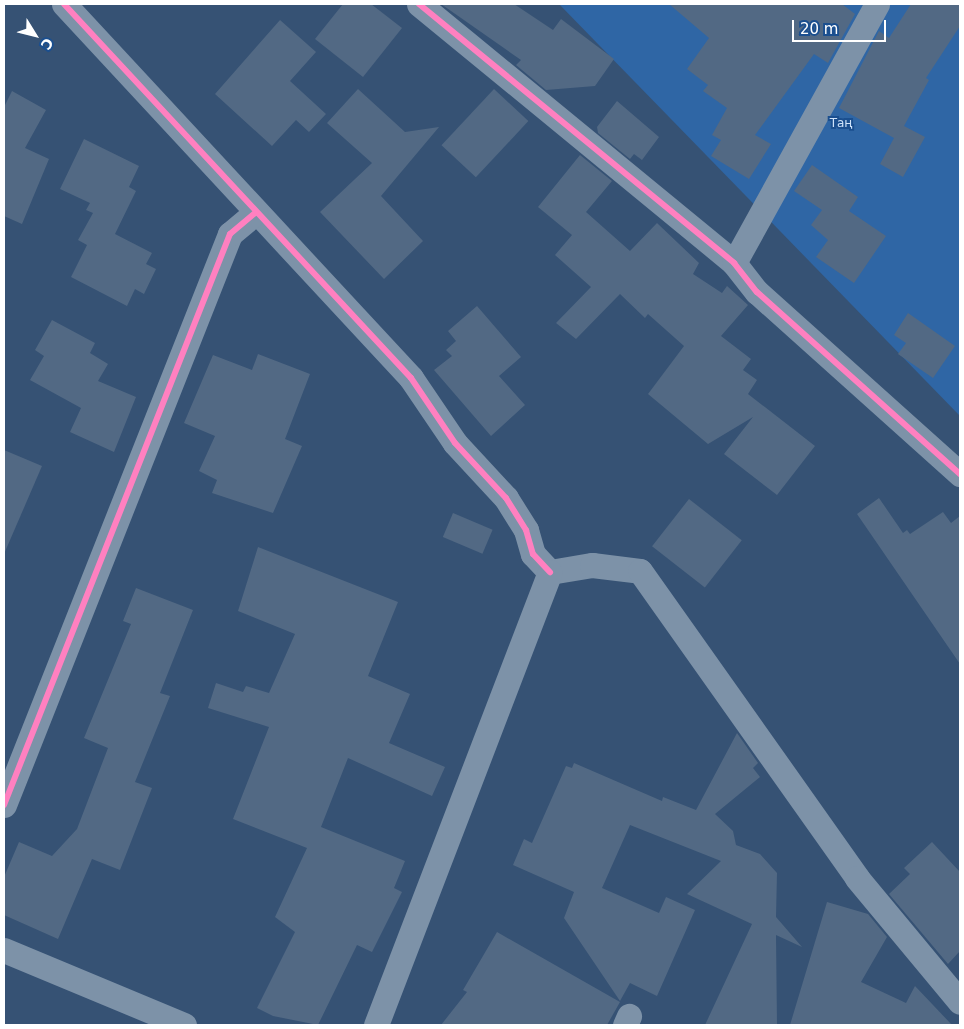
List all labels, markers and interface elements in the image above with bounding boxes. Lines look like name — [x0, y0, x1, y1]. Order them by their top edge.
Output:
north arrow — [10, 10, 60, 60]
scale bar — [794, 10, 888, 42]
text: 20 m — [800, 20, 838, 38]
text: С — [38, 35, 57, 53]
park label: Таң — [830, 117, 852, 131]

